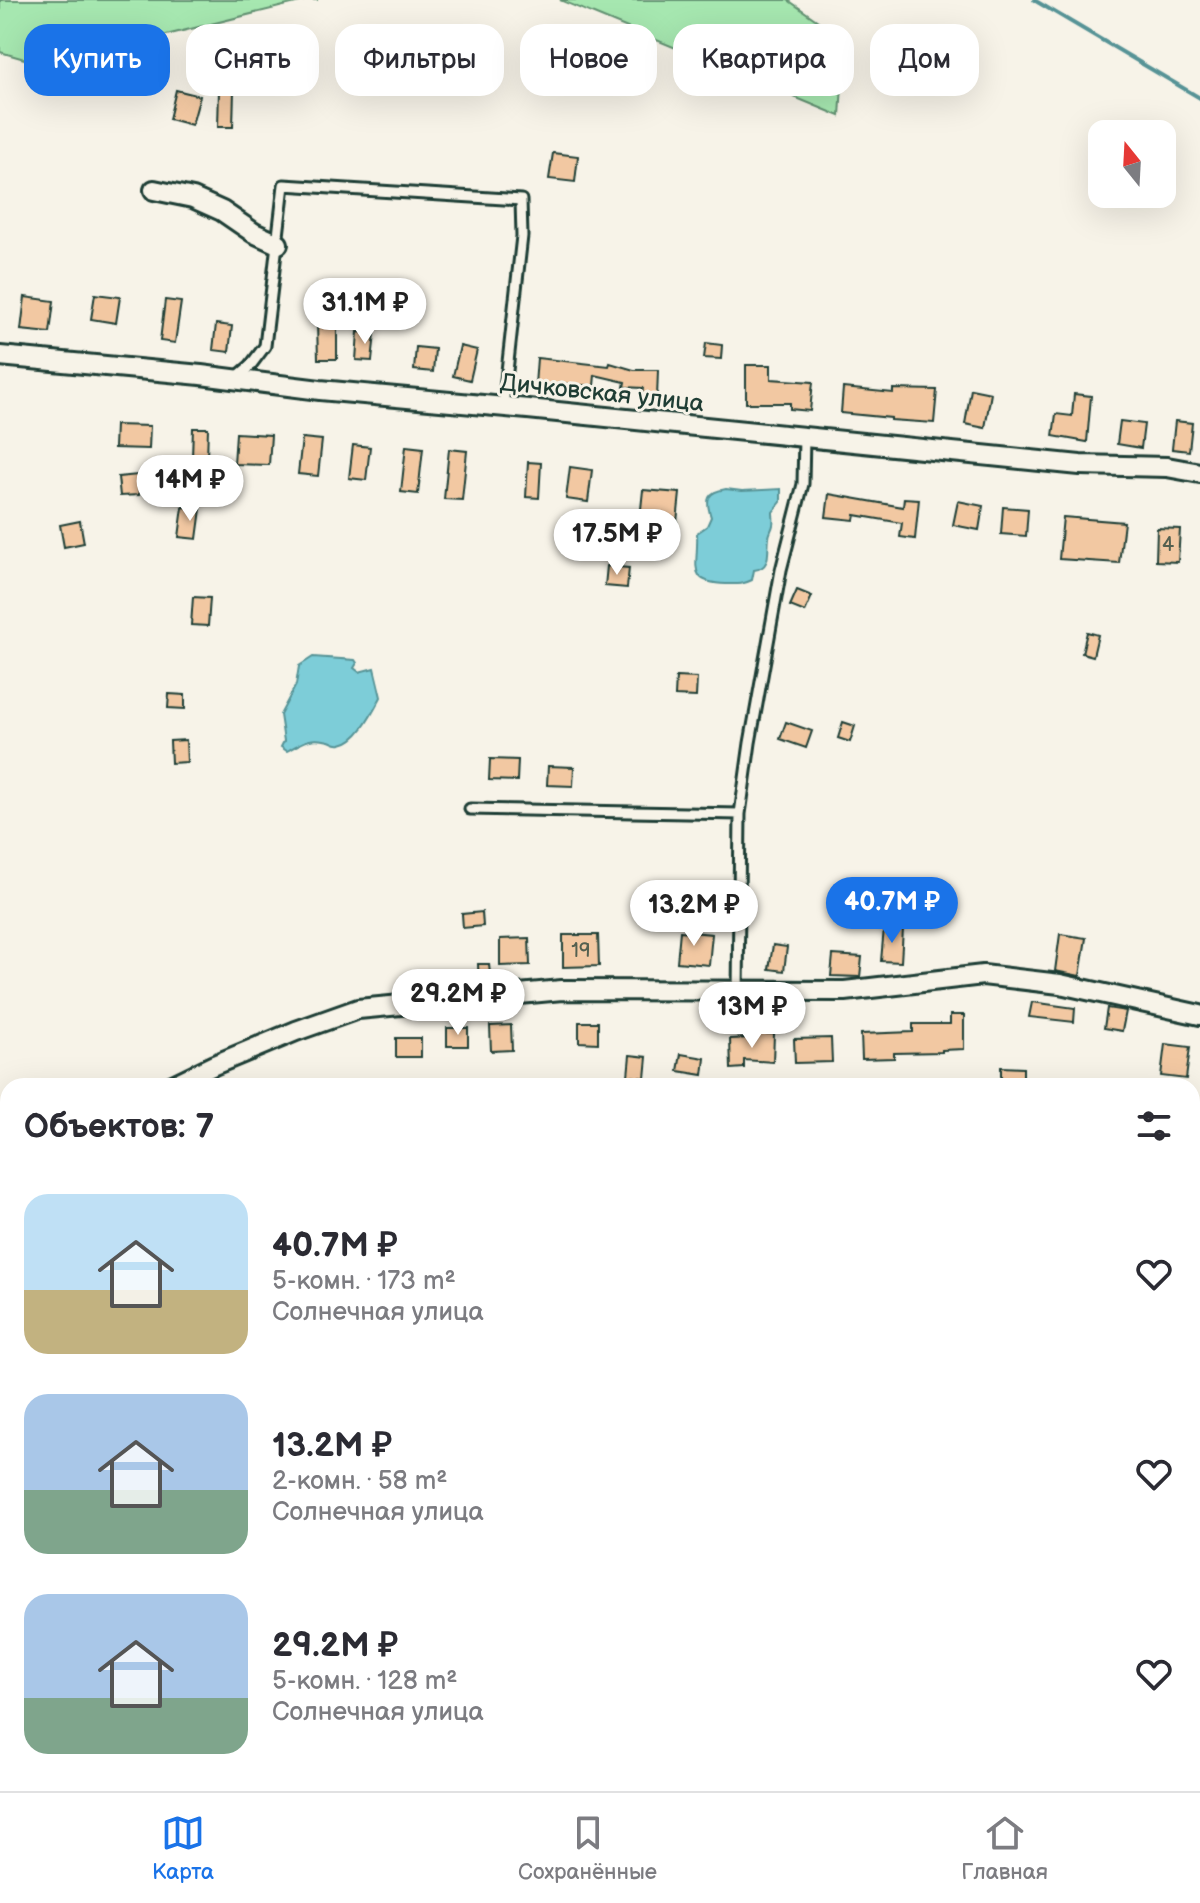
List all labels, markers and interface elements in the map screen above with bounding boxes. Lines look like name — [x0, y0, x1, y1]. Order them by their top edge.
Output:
chip: Купить — [24, 24, 170, 96]
chip: Снять — [186, 24, 319, 96]
chip: Фильтры — [335, 24, 504, 96]
chip: Новое — [520, 24, 657, 96]
chip: Квартира — [673, 24, 854, 96]
chip: Дом — [870, 24, 979, 96]
north arrow — [1088, 120, 1176, 208]
map controls — [1088, 120, 1176, 208]
pin: 31.1M ₽ — [291, 278, 439, 346]
text: 31.1M ₽ — [321, 288, 409, 319]
street label: Дичковская улица — [499, 368, 705, 418]
pin: 14M ₽ — [134, 455, 246, 523]
text: 14M ₽ — [155, 465, 225, 496]
pin: 17.5M ₽ — [543, 509, 691, 577]
text: 17.5M ₽ — [572, 519, 662, 550]
house number: 4 — [1162, 533, 1174, 557]
pin: 40.7M ₽ — [818, 877, 966, 945]
pin: 13.2M ₽ — [620, 880, 768, 948]
text: 40.7M ₽ — [844, 887, 940, 918]
text: 13.2M ₽ — [648, 890, 740, 921]
house number: 19 — [571, 939, 591, 963]
pin: 29.2M ₽ — [384, 969, 532, 1037]
text: 29.2M ₽ — [410, 979, 506, 1010]
pin: 13M ₽ — [696, 982, 808, 1050]
text: 13M ₽ — [717, 992, 787, 1023]
icon: filters — [1132, 1104, 1176, 1148]
text: Объектов: 7 — [24, 1106, 214, 1147]
text: 40.7M ₽ — [272, 1225, 398, 1266]
icon: home — [88, 1226, 184, 1322]
icon: heart — [1132, 1252, 1176, 1296]
text: 5-комн. · 173 m² — [272, 1266, 456, 1297]
text: Солнечная улица — [272, 1297, 484, 1328]
text: 13.2M ₽ — [272, 1425, 392, 1466]
icon: home — [88, 1426, 184, 1522]
icon: heart — [1132, 1452, 1176, 1496]
text: 2-комн. · 58 m² — [272, 1466, 448, 1497]
text: Солнечная улица — [272, 1497, 484, 1528]
text: 29.2M ₽ — [272, 1625, 398, 1666]
icon: home — [88, 1626, 184, 1722]
icon: heart — [1132, 1652, 1176, 1696]
text: 5-комн. · 128 m² — [272, 1666, 458, 1697]
text: Солнечная улица — [272, 1697, 484, 1728]
tab: Карта — [152, 1811, 214, 1886]
tab: Сохранённые — [518, 1811, 657, 1886]
tab: Главная — [961, 1811, 1048, 1886]

